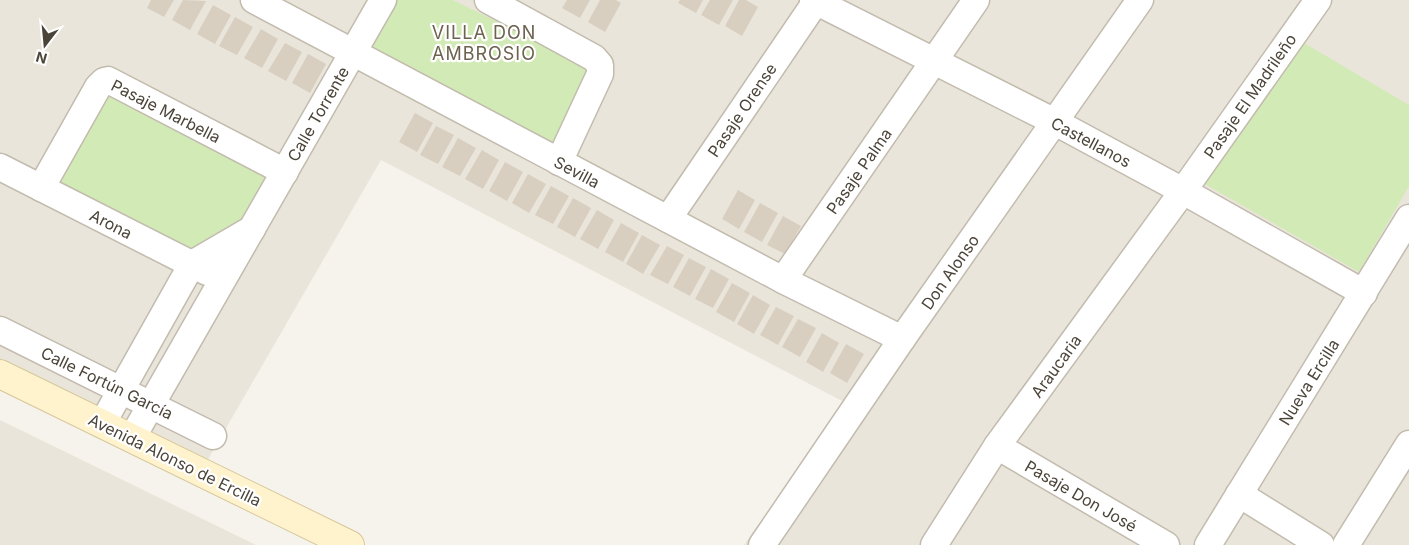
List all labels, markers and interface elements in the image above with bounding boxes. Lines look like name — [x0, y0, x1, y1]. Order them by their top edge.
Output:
north arrow — [20, 20, 70, 70]
district label: VILLA DON AMBROSIO — [432, 22, 536, 64]
street label: Pasaje El Madrileño — [1199, 30, 1301, 162]
text: N — [34, 48, 49, 68]
street label: Pasaje Orense — [703, 59, 781, 161]
street label: Calle Torrente — [283, 63, 353, 165]
street label: Pasaje Marbella — [108, 75, 224, 147]
street label: Castellanos — [1048, 113, 1134, 171]
street label: Pasaje Palma — [822, 124, 896, 218]
street label: Sevilla — [551, 152, 603, 192]
street label: Arona — [86, 205, 136, 243]
street label: Don Alonso — [917, 231, 983, 313]
street label: Araucaria — [1026, 331, 1086, 401]
street label: Nueva Ercilla — [1275, 335, 1343, 429]
street label: Calle Fortún García — [38, 342, 176, 424]
street label: Avenida Alonso de Ercilla — [85, 409, 265, 511]
street label: Pasaje Don José — [1021, 456, 1141, 536]

